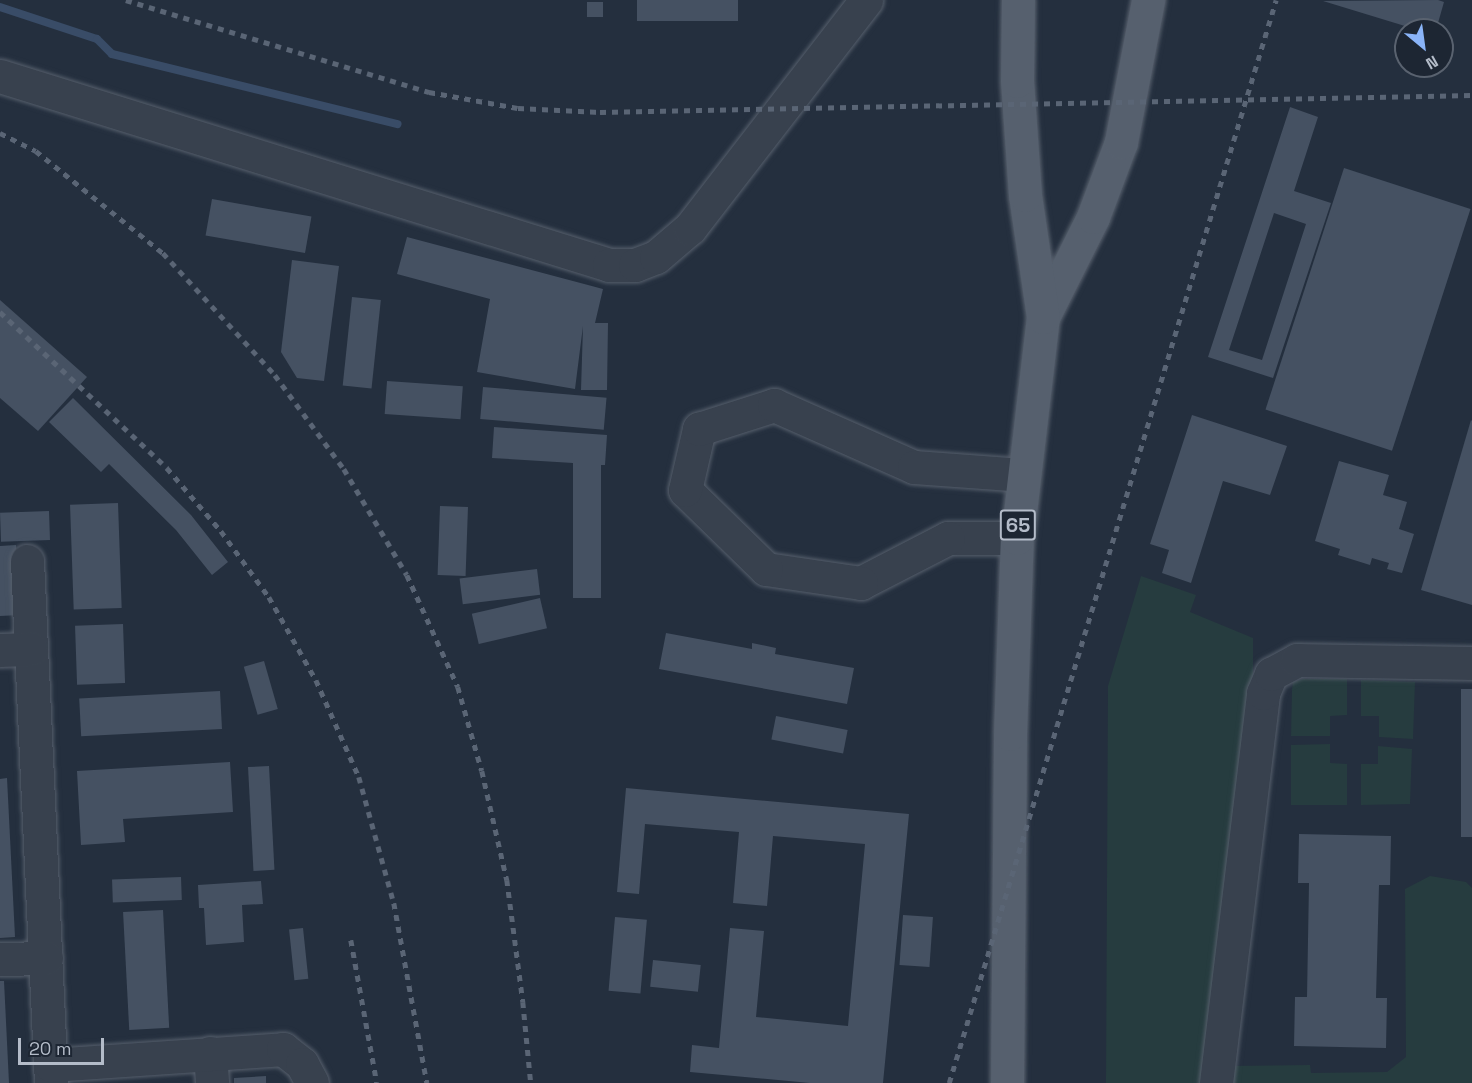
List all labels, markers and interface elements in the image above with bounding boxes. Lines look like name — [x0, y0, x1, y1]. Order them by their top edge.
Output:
north arrow — [1394, 18, 1454, 78]
text: N — [1422, 51, 1442, 74]
road number: 65 — [998, 508, 1038, 542]
scale bar — [21, 1026, 106, 1064]
text: 20 m — [29, 1037, 72, 1060]

